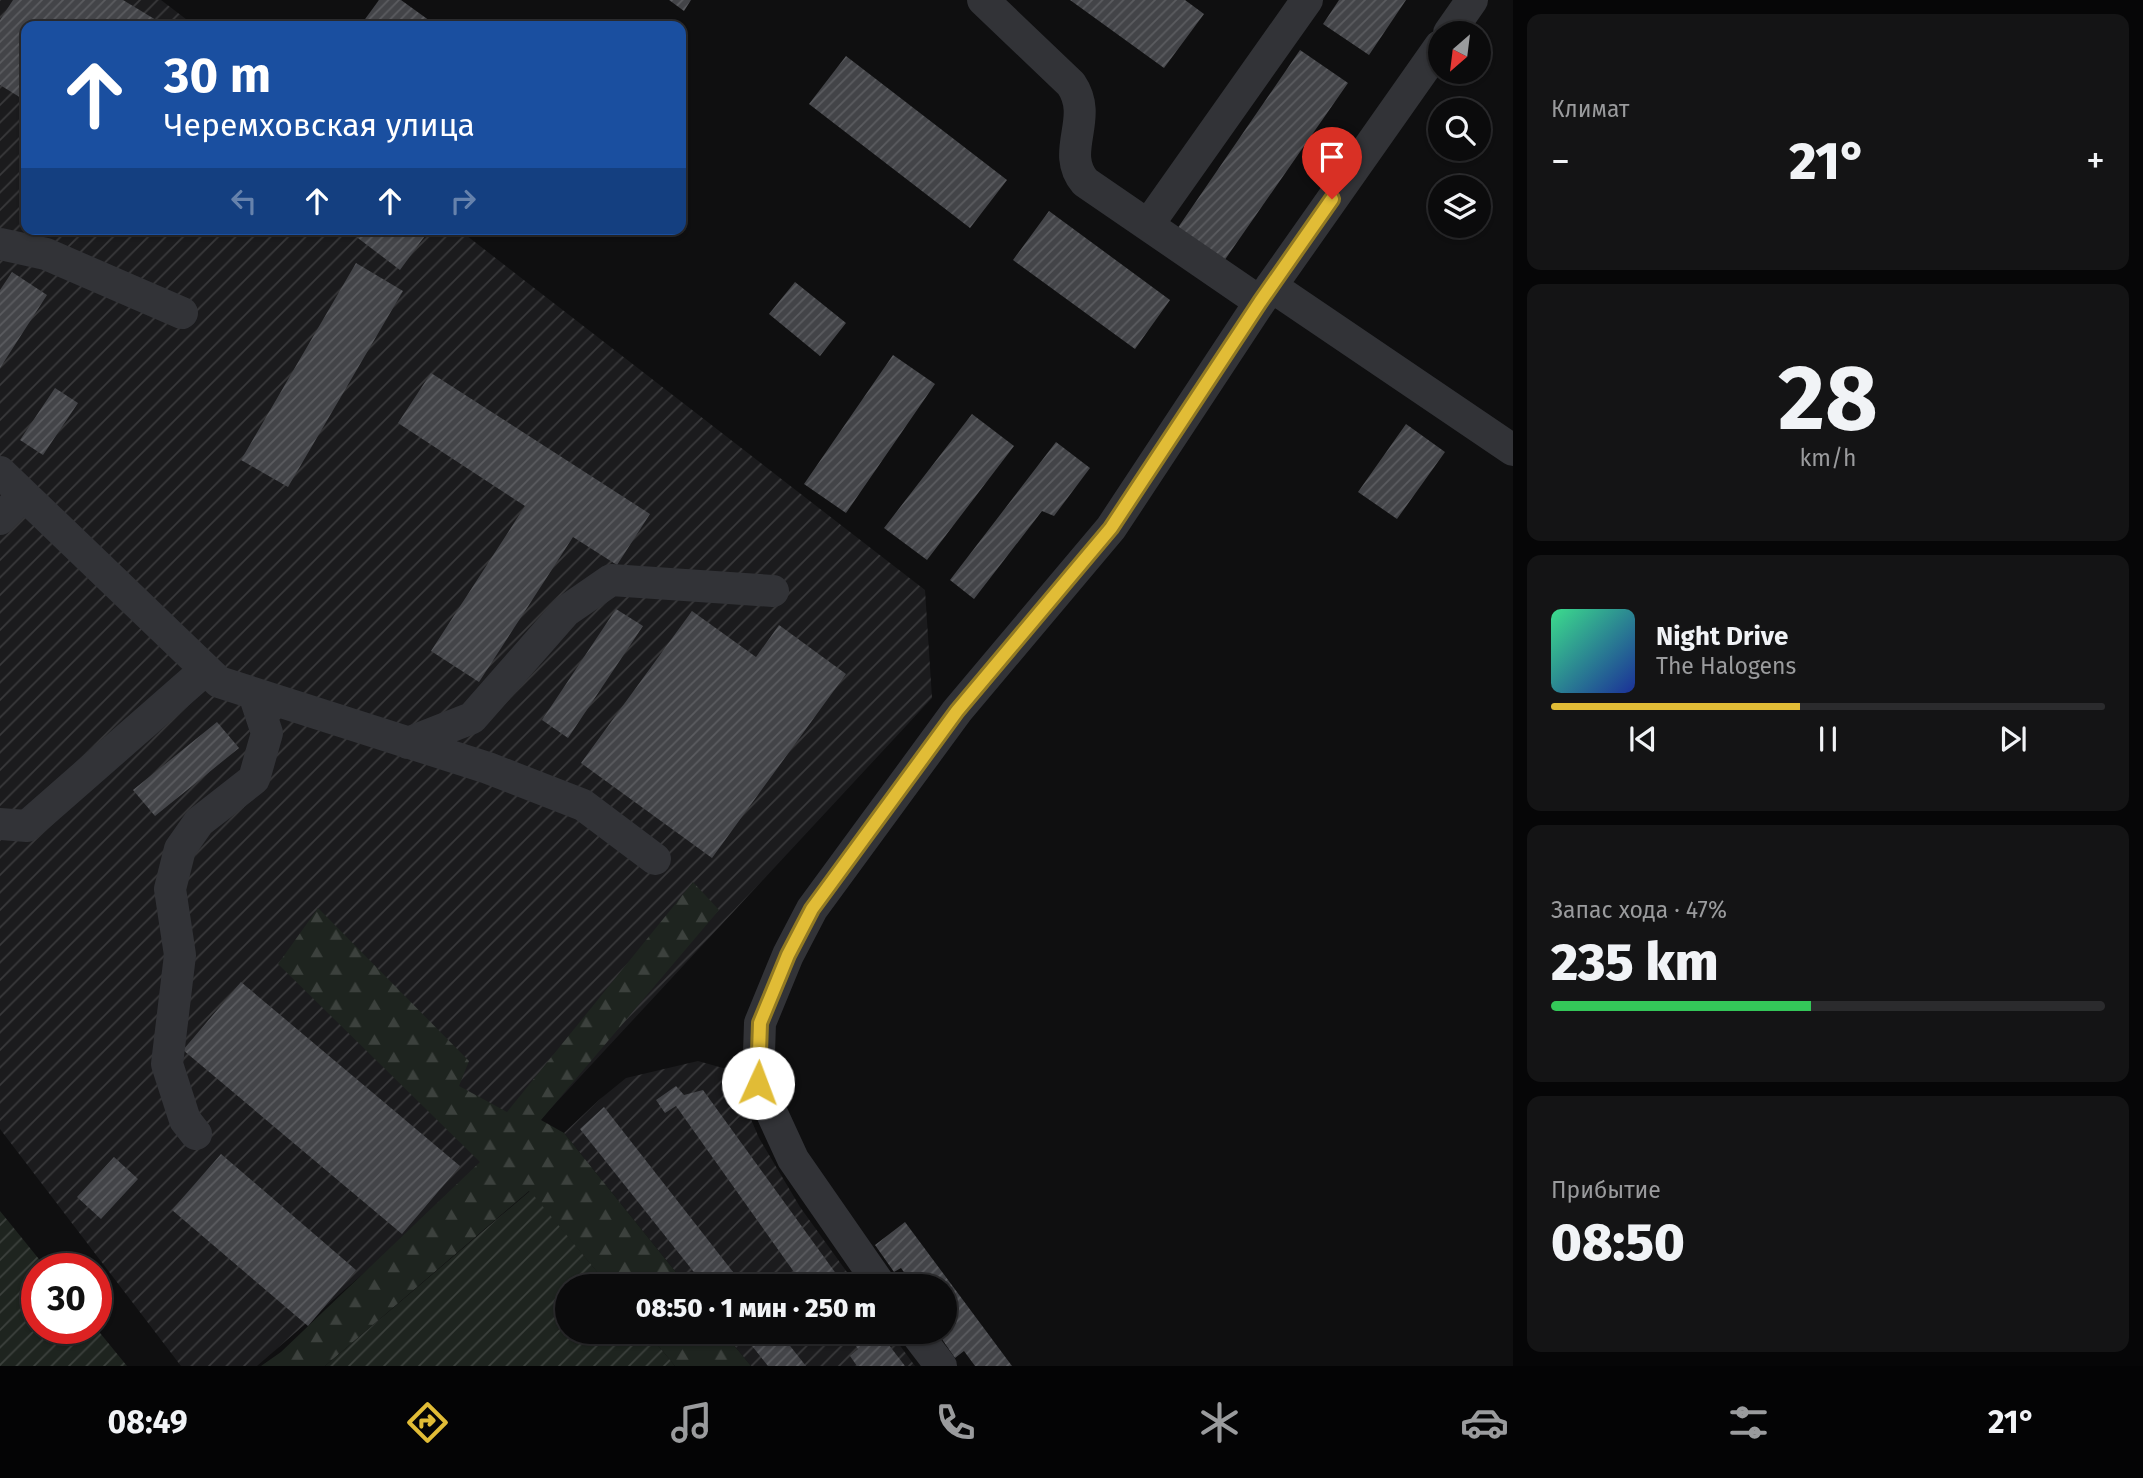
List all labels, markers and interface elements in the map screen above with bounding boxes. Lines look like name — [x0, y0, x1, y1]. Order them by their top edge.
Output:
north arrow — [1428, 21, 1491, 84]
map controls — [1428, 21, 1491, 238]
text: 30 m — [164, 46, 271, 105]
icon: ahead — [49, 49, 140, 140]
text: Климат — [1551, 95, 1629, 123]
button: search — [1428, 98, 1491, 161]
text: Черемховская улица — [164, 106, 475, 144]
pin — [1302, 127, 1362, 199]
text: 21° — [1789, 130, 1867, 193]
icon: arrive — [1313, 138, 1351, 176]
text: − — [1551, 138, 1570, 184]
text: + — [2086, 138, 2105, 184]
button: layers — [1428, 175, 1491, 238]
icon: left — [225, 182, 263, 220]
icon: ahead — [298, 182, 336, 220]
icon: ahead — [371, 182, 409, 220]
icon: right — [444, 182, 482, 220]
text: 28 — [1778, 344, 1878, 453]
text: km/h — [1800, 444, 1856, 472]
text: Night Drive — [1656, 621, 1788, 652]
text: The Halogens — [1656, 652, 1796, 680]
icon: previous — [1624, 720, 1662, 758]
icon: pause — [1809, 720, 1847, 758]
icon: next — [1994, 720, 2032, 758]
text: Запас хода · 47% — [1551, 896, 1727, 924]
text: 235 km — [1551, 931, 1719, 994]
position arrow — [721, 1046, 795, 1120]
text: Прибытие — [1551, 1176, 1661, 1204]
text: 08:50 — [1551, 1211, 1685, 1274]
speed limit sign: 30 — [21, 1253, 112, 1344]
text: 08:50 · 1 мин · 250 m — [636, 1293, 876, 1324]
icon: directions — [403, 1398, 452, 1447]
icon: music — [667, 1398, 716, 1447]
icon: phone — [931, 1398, 980, 1447]
icon: climate — [1195, 1398, 1244, 1447]
icon: car — [1460, 1398, 1509, 1447]
icon: filters — [1724, 1398, 1773, 1447]
text: 08:49 — [108, 1403, 188, 1441]
text: 21° — [1988, 1403, 2035, 1441]

